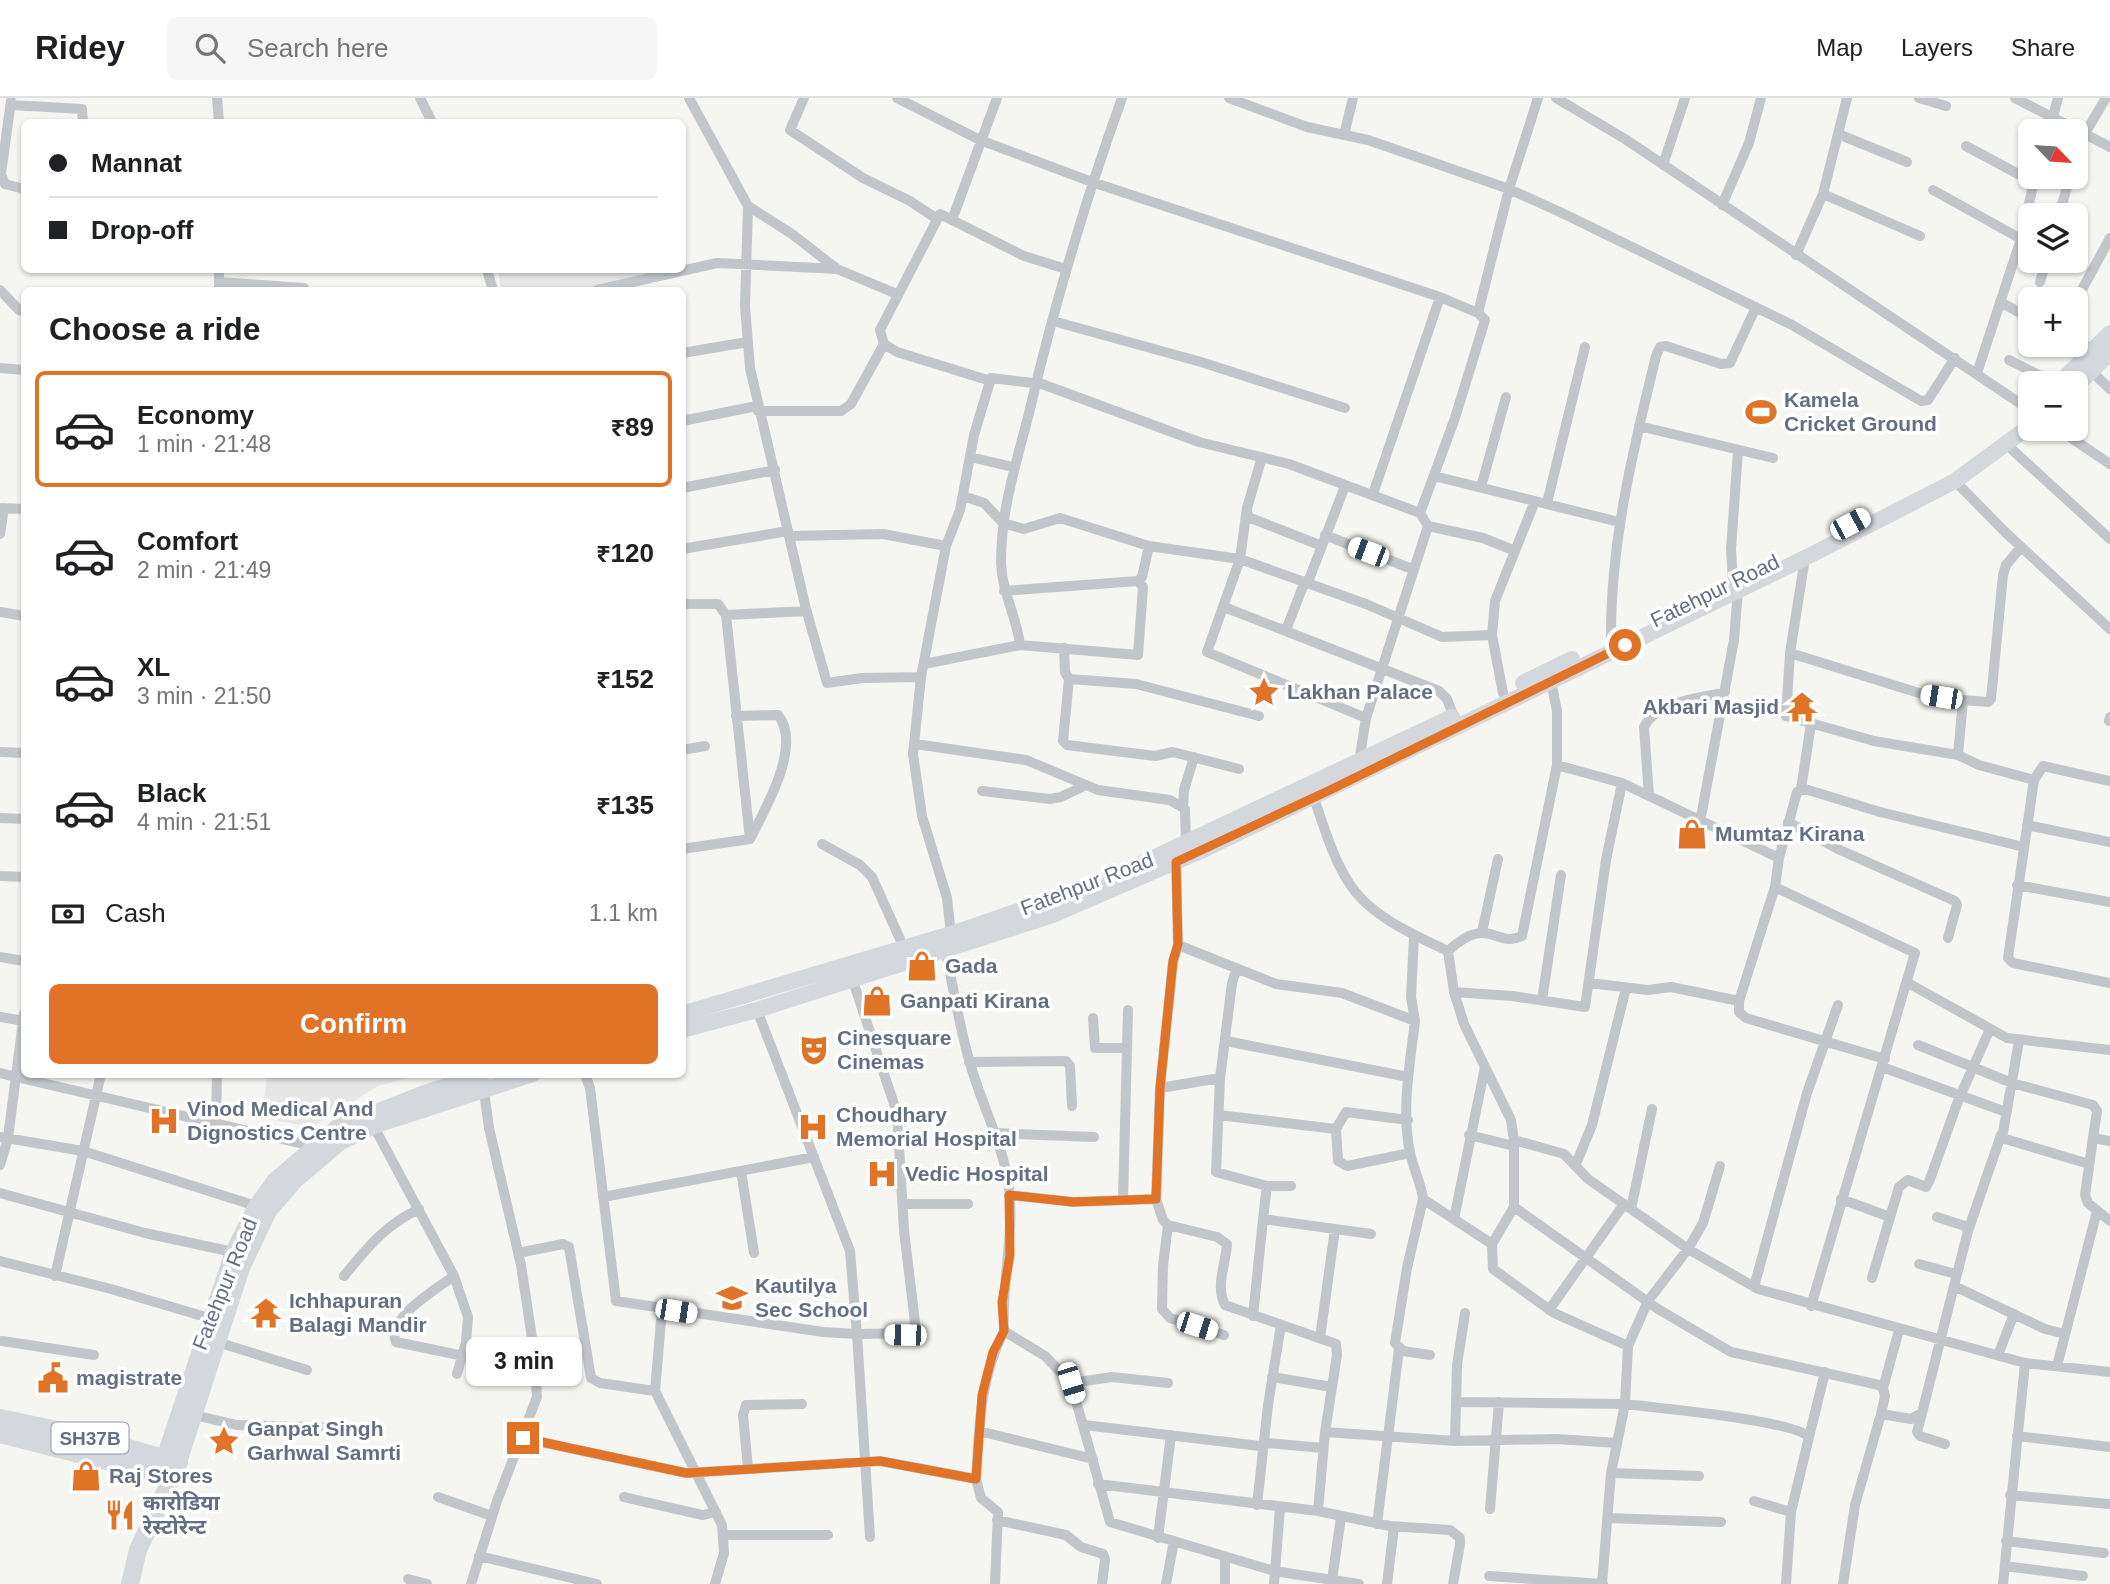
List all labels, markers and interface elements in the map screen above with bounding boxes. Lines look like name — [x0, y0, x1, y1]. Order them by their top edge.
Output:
search box — [167, 17, 657, 80]
text: Ridey — [35, 29, 125, 66]
icon: search — [191, 29, 229, 67]
text: Search here — [247, 33, 389, 63]
text: Map — [1816, 34, 1863, 61]
text: Layers — [1901, 34, 1973, 61]
text: Share — [2011, 34, 2075, 61]
north arrow — [2018, 119, 2088, 189]
map controls — [2018, 119, 2088, 441]
text: Mannat — [91, 148, 182, 178]
button: layers — [2018, 203, 2088, 273]
text: Drop-off — [91, 215, 194, 245]
button: + — [2018, 287, 2088, 357]
text: Choose a ride — [49, 311, 261, 347]
button: − — [2018, 371, 2088, 441]
place label: Kamela Cricket Ground — [1784, 388, 1937, 435]
sports icon: Kamela Cricket Ground — [1744, 395, 1778, 429]
icon: car — [53, 398, 116, 461]
text: Economy — [137, 400, 254, 430]
text: ₹89 — [610, 412, 654, 442]
text: 1 min · 21:48 — [137, 431, 271, 457]
car — [1827, 505, 1874, 543]
icon: car — [53, 524, 116, 587]
text: Comfort — [137, 526, 238, 556]
car — [1345, 535, 1392, 569]
text: ₹120 — [596, 538, 654, 568]
street label: Fatehpur Road — [1647, 550, 1783, 632]
text: 2 min · 21:49 — [137, 557, 271, 583]
route start — [1609, 629, 1641, 661]
icon: car — [53, 650, 116, 713]
text: XL — [137, 652, 170, 682]
text: ₹152 — [596, 664, 654, 694]
place icon: Lakhan Palace — [1247, 675, 1281, 709]
place label: Lakhan Palace — [1287, 680, 1433, 703]
text: 3 min · 21:50 — [137, 683, 271, 709]
car — [1919, 683, 1964, 711]
temple icon: Akbari Masjid — [1785, 690, 1819, 724]
place label: Akbari Masjid — [1642, 695, 1779, 718]
icon: car — [53, 776, 116, 839]
text: Black — [137, 778, 206, 808]
text: ₹135 — [596, 790, 654, 820]
text: 4 min · 21:51 — [137, 809, 271, 835]
shop icon: Mumtaz Kirana — [1675, 817, 1709, 851]
place label: Mumtaz Kirana — [1715, 822, 1865, 845]
street label: Fatehpur Road — [1017, 848, 1156, 919]
icon: cash — [49, 895, 87, 933]
text: Cash — [105, 898, 166, 928]
text: 1.1 km — [589, 900, 658, 926]
shop icon: Gada — [905, 949, 939, 983]
place label: Gada — [945, 954, 998, 977]
button: Confirm — [49, 984, 658, 1064]
shop icon: Ganpati Kirana — [860, 984, 894, 1018]
place label: Ganpati Kirana — [900, 989, 1050, 1012]
place label: Cinesquare Cinemas — [837, 1026, 951, 1073]
theatre icon: Cinesquare Cinemas — [797, 1033, 831, 1067]
place label: Vinod Medical And Dignostics Centre — [187, 1097, 374, 1144]
place label: Choudhary Memorial Hospital — [836, 1103, 1017, 1150]
hospital icon: Vinod Medical And Dignostics Centre — [147, 1104, 181, 1138]
hospital icon: Choudhary Memorial Hospital — [796, 1110, 830, 1144]
hospital icon: Vedic Hospital — [865, 1157, 899, 1191]
place label: Vedic Hospital — [905, 1162, 1049, 1185]
street label: Fatehpur Road — [188, 1215, 261, 1353]
place label: Kautilya Sec School — [755, 1274, 868, 1321]
school or university icon: Kautilya Sec School — [715, 1281, 749, 1315]
place label: Ichhapuran Balagi Mandir — [289, 1289, 427, 1336]
temple icon: Ichhapuran Balagi Mandir — [249, 1296, 283, 1330]
car — [654, 1297, 699, 1325]
car — [1174, 1310, 1221, 1342]
car — [884, 1324, 927, 1346]
callout: 3 min — [465, 1336, 581, 1386]
text: 3 min — [494, 1348, 554, 1374]
car — [1055, 1360, 1088, 1406]
public building icon: magistrate — [36, 1361, 70, 1395]
place label: magistrate — [76, 1366, 182, 1389]
place label: Ganpat Singh Garhwal Samrti — [247, 1417, 401, 1464]
road number: SH37B — [52, 1422, 128, 1454]
route end — [507, 1422, 539, 1454]
place icon: Ganpat Singh Garhwal Samrti — [207, 1424, 241, 1458]
shop icon: Raj Stores — [69, 1459, 103, 1493]
place label: Raj Stores — [109, 1464, 213, 1487]
place label: कारोडिया रेस्टोरेन्ट — [142, 1491, 221, 1538]
restaurant icon: कारोडिया रेस्टोरेन्ट — [103, 1498, 137, 1532]

